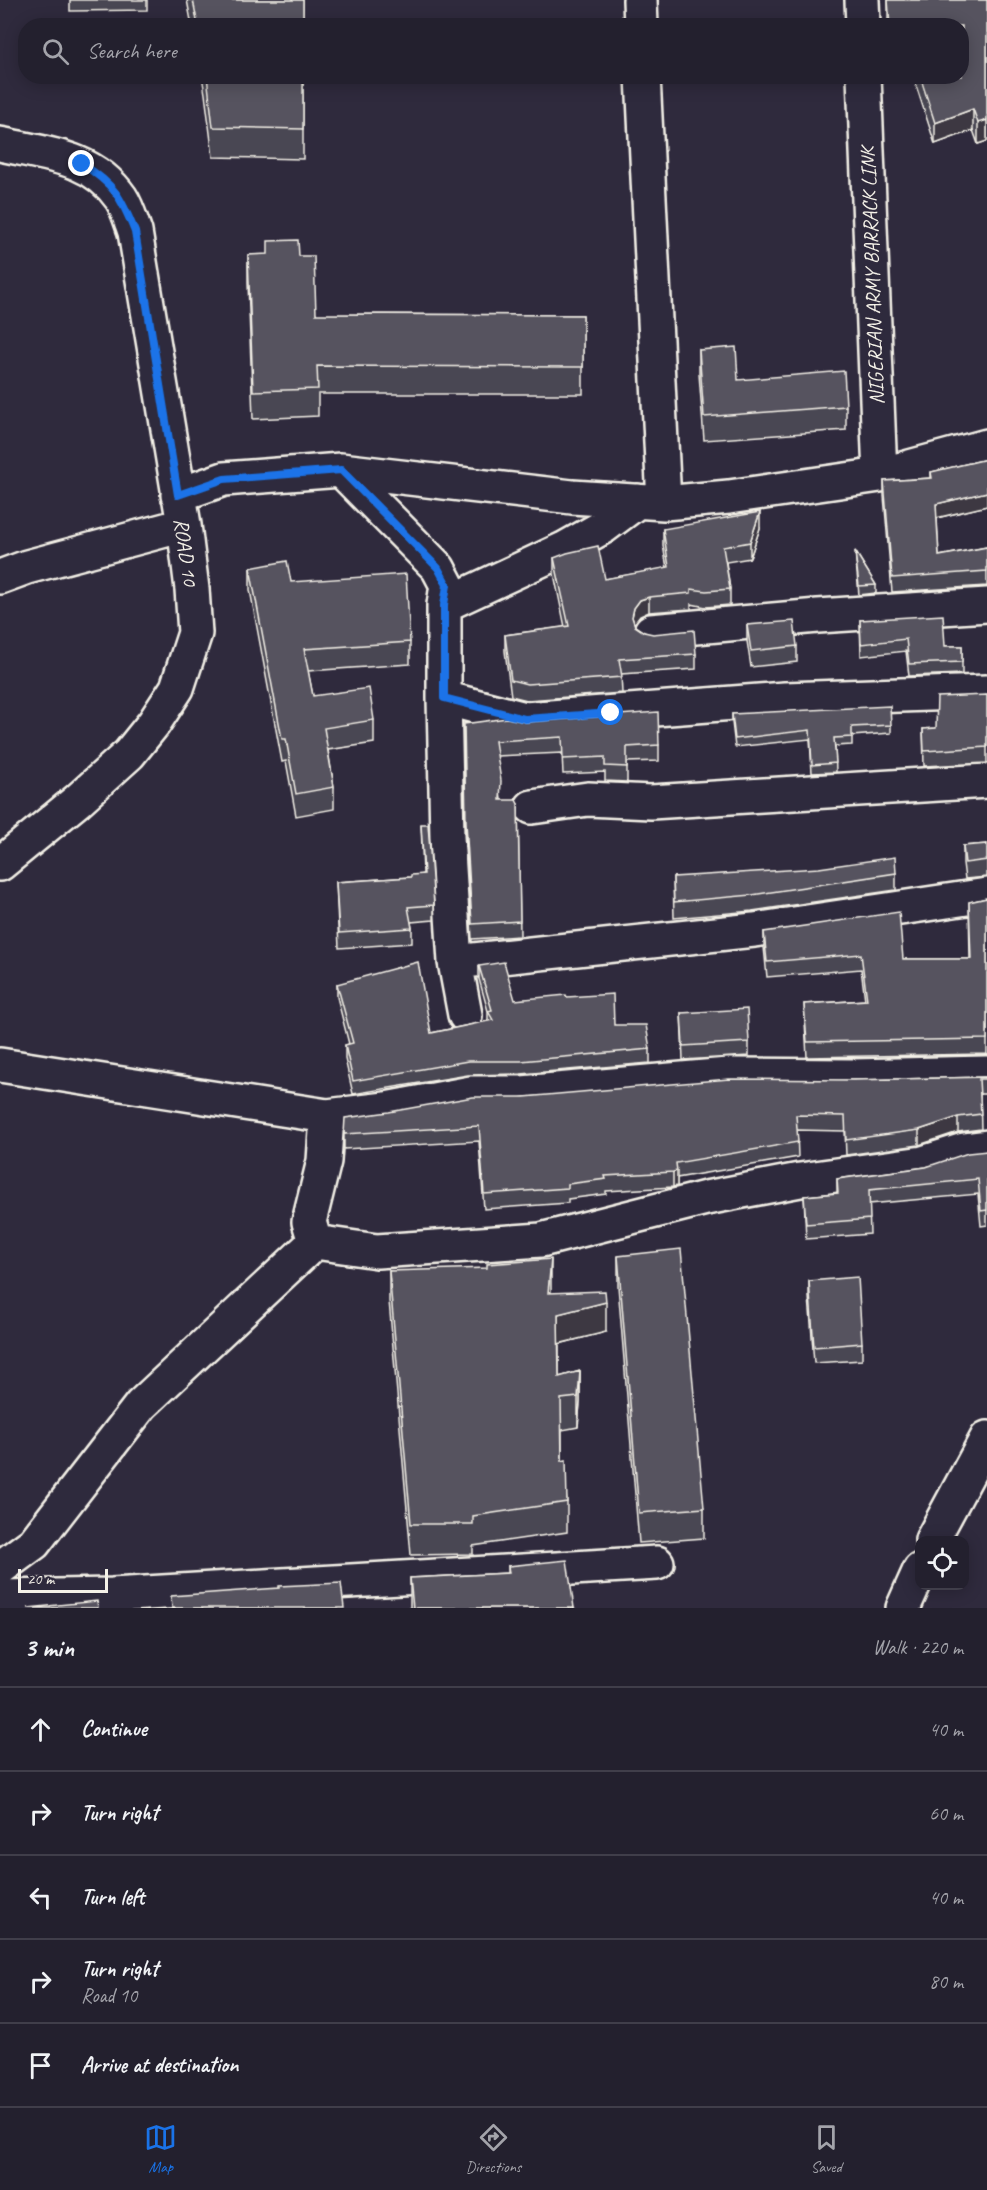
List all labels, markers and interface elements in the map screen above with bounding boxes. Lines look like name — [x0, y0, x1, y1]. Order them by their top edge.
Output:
search box — [18, 18, 969, 84]
icon: search — [39, 35, 72, 68]
text: Search here — [87, 37, 177, 65]
street label: NIGERIAN ARMY BARRACK LINK — [854, 143, 889, 405]
route end — [68, 150, 94, 176]
street label: ROAD 10 — [168, 516, 204, 589]
route start — [597, 699, 623, 725]
map controls — [915, 1536, 969, 1590]
button: locate — [915, 1536, 969, 1590]
scale bar — [18, 1566, 108, 1594]
text: 20 m — [27, 1569, 54, 1589]
text: 3 min — [24, 1631, 74, 1664]
text: Walk · 220 m — [873, 1635, 963, 1660]
icon: ahead — [24, 1713, 57, 1746]
text: Continue — [81, 1715, 147, 1743]
text: 40 m — [929, 1717, 963, 1742]
icon: right — [24, 1797, 57, 1830]
text: Turn right — [81, 1799, 158, 1827]
text: 60 m — [929, 1801, 963, 1826]
icon: left — [24, 1881, 57, 1914]
text: Turn left — [81, 1883, 145, 1911]
text: 40 m — [929, 1885, 963, 1910]
text: Turn right — [81, 1955, 158, 1983]
icon: right — [24, 1965, 57, 1998]
text: 80 m — [929, 1969, 963, 1994]
text: Road 10 — [81, 1983, 137, 2008]
icon: arrive — [24, 2049, 57, 2082]
text: Arrive at destination — [81, 2051, 238, 2079]
tab: Map — [144, 2121, 177, 2177]
tab: Directions — [466, 2121, 521, 2177]
tab: Saved — [810, 2121, 843, 2177]

